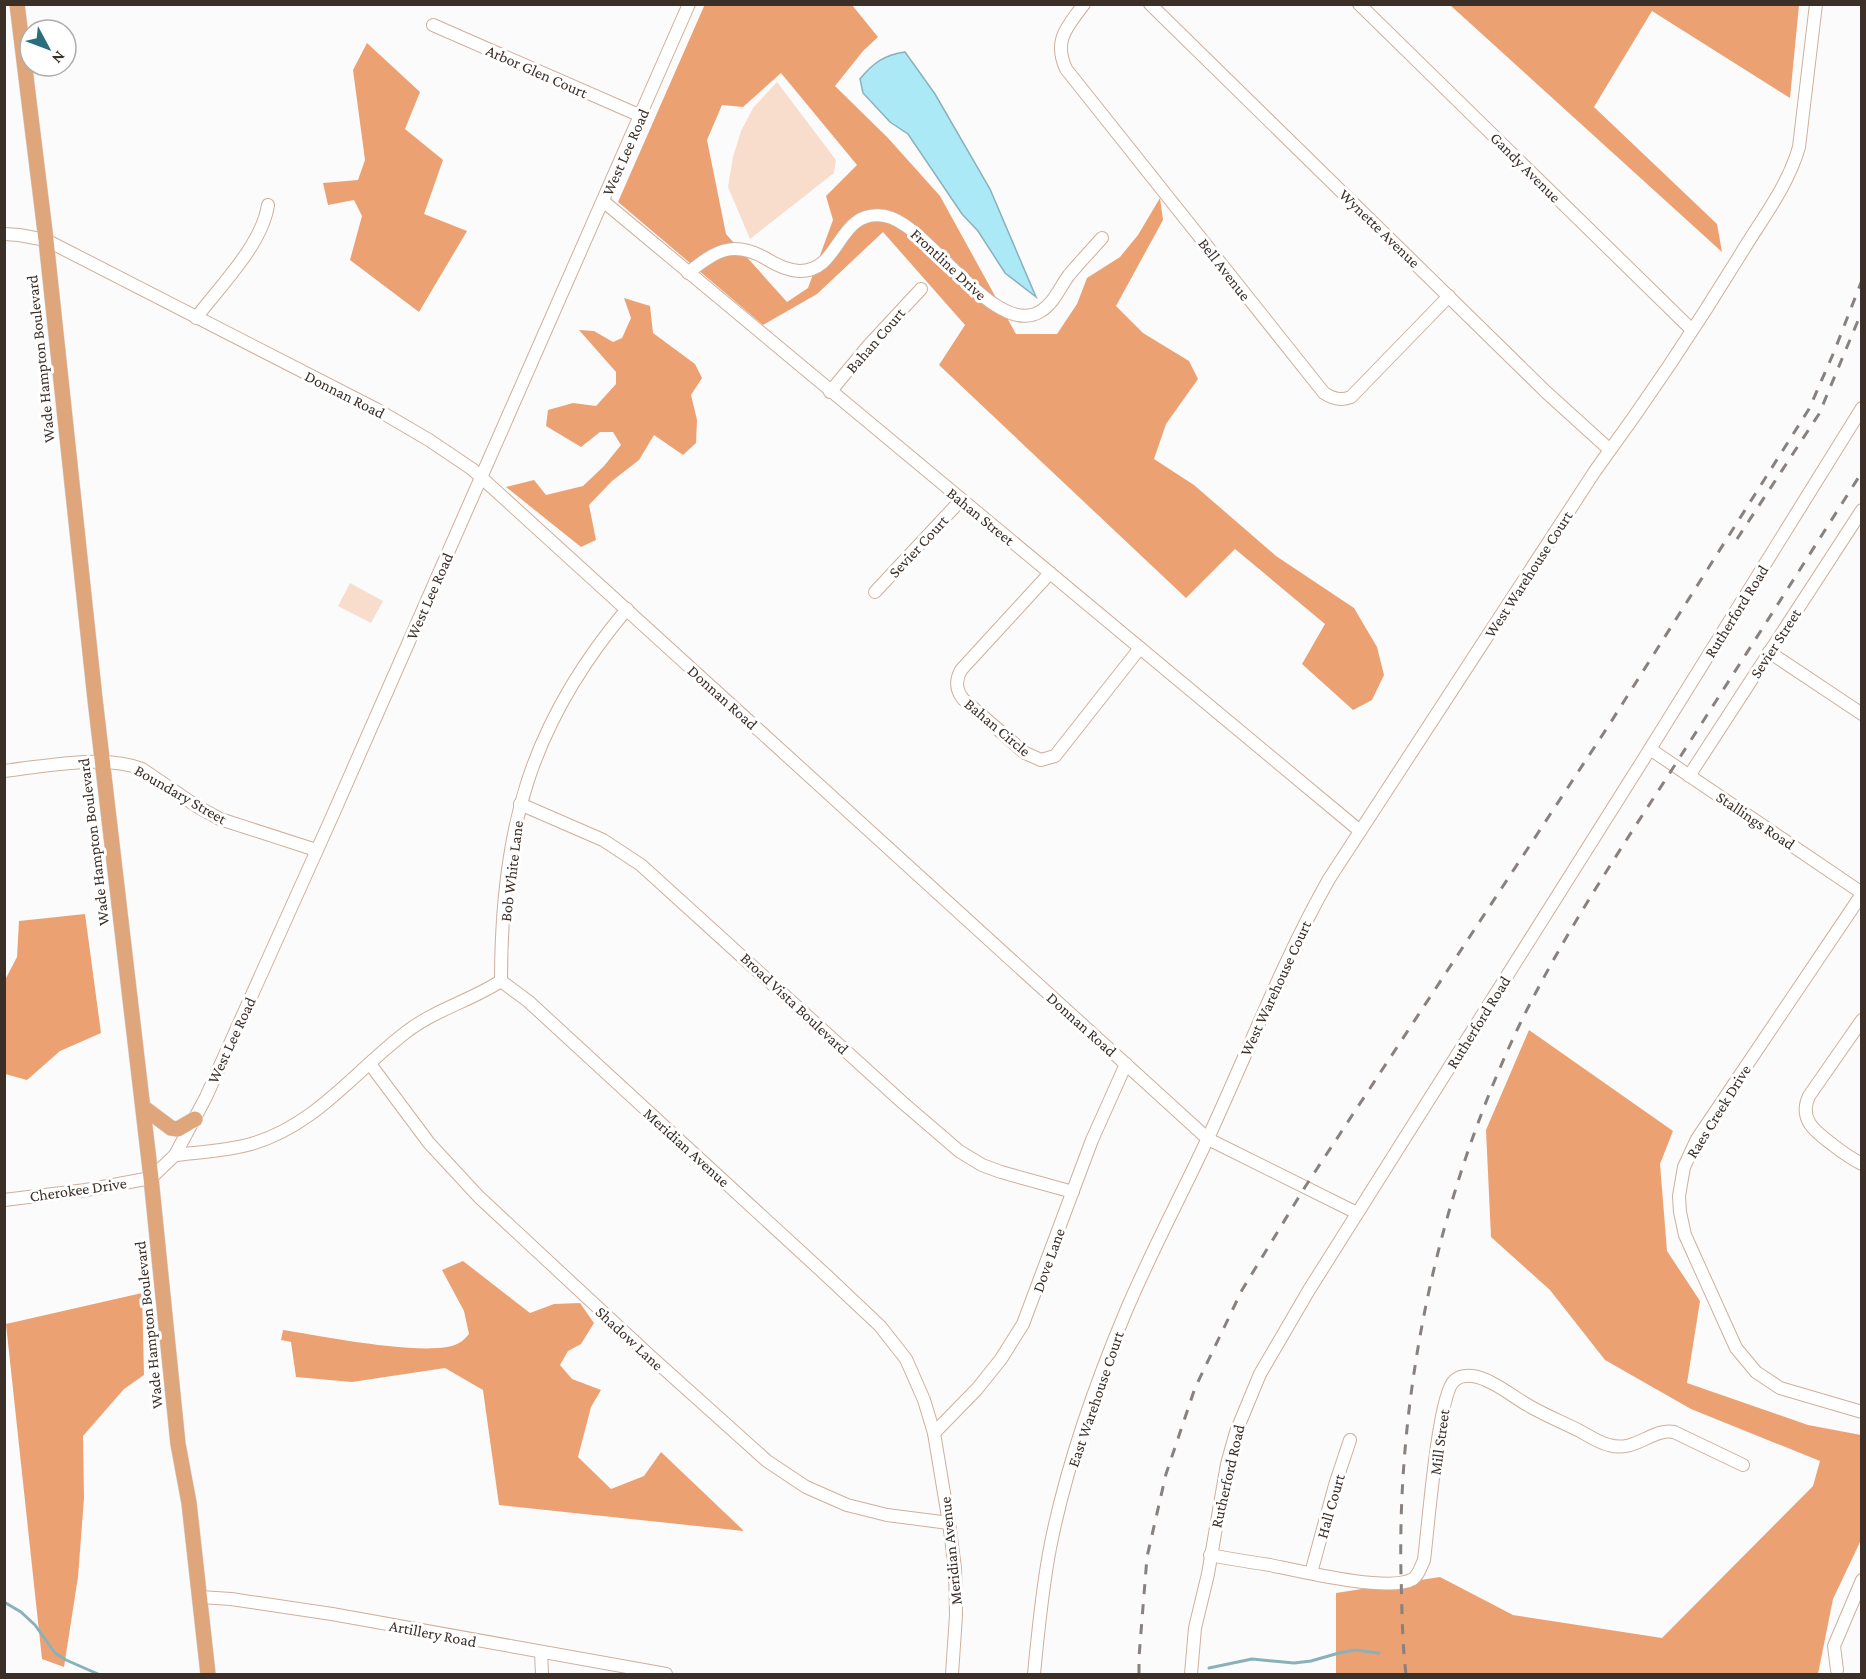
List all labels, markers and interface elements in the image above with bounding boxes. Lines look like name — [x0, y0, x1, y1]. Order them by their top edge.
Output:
north arrow — [18, 18, 78, 78]
street label: Arbor Glen Court — [483, 41, 591, 102]
text: N — [49, 48, 69, 67]
street label: West Lee Road — [599, 106, 652, 198]
street label: Gandy Avenue — [1486, 129, 1564, 207]
street label: Wynette Avenue — [1335, 186, 1423, 272]
street label: Frontline Drive — [907, 225, 990, 304]
street label: Bell Avenue — [1195, 235, 1254, 304]
street label: Wade Hampton Boulevard — [23, 274, 59, 444]
street label: Bahan Court — [843, 304, 909, 376]
street label: Donnan Road — [302, 367, 388, 422]
street label: Bahan Street — [944, 484, 1018, 549]
street label: West Warehouse Court — [1481, 507, 1576, 641]
street label: Sevier Court — [885, 511, 952, 581]
street label: West Lee Road — [403, 550, 456, 642]
street label: Rutherford Road — [1701, 562, 1772, 661]
street label: Sevier Street — [1747, 605, 1805, 681]
street label: Donnan Road — [685, 662, 761, 733]
street label: Bahan Circle — [961, 695, 1034, 760]
street label: Wade Hampton Boulevard — [75, 757, 113, 927]
street label: Boundary Street — [131, 761, 230, 829]
street label: Stallings Road — [1713, 788, 1799, 854]
street label: Bob White Lane — [497, 820, 526, 923]
street label: West Warehouse Court — [1237, 917, 1315, 1059]
street label: Broad Vista Boulevard — [737, 949, 852, 1058]
street label: Rutherford Road — [1443, 973, 1514, 1072]
street label: Donnan Road — [1044, 989, 1120, 1060]
street label: West Lee Road — [204, 994, 259, 1086]
street label: Raes Creek Drive — [1683, 1061, 1754, 1161]
street label: Meridian Avenue — [641, 1105, 733, 1190]
street label: Cherokee Drive — [28, 1174, 128, 1205]
street label: Dove Lane — [1029, 1226, 1068, 1294]
street label: Wade Hampton Boulevard — [131, 1240, 167, 1410]
street label: Shadow Lane — [593, 1303, 667, 1374]
street label: East Warehouse Court — [1064, 1328, 1127, 1469]
street label: Mill Street — [1426, 1407, 1453, 1476]
street label: Rutherford Road — [1207, 1422, 1248, 1529]
street label: Hall Court — [1313, 1471, 1348, 1540]
street label: Meridian Avenue — [936, 1496, 965, 1606]
street label: Artillery Road — [388, 1617, 478, 1651]

